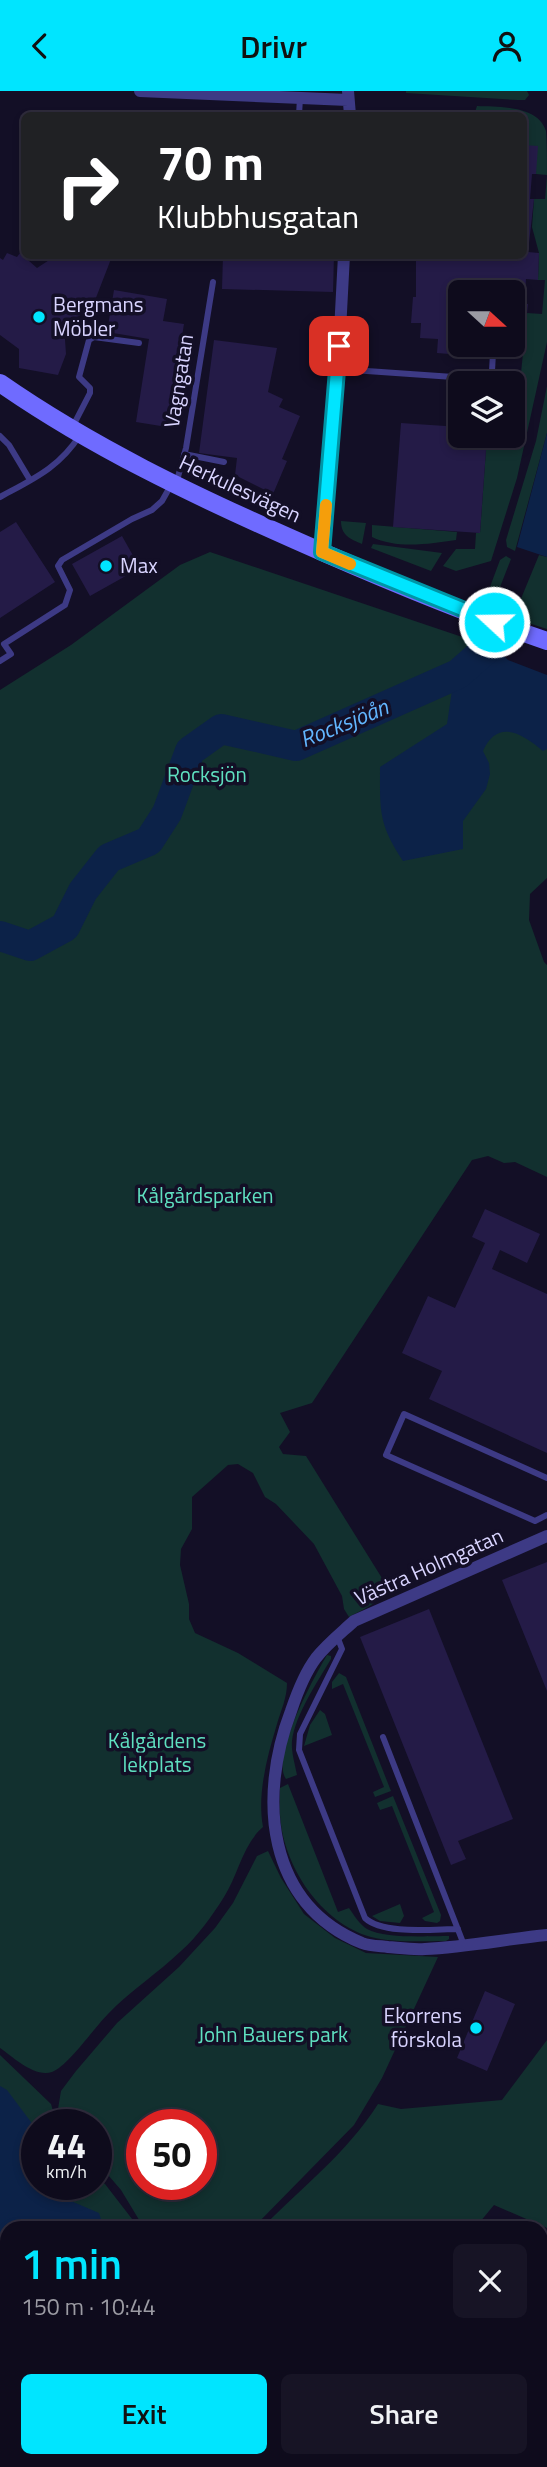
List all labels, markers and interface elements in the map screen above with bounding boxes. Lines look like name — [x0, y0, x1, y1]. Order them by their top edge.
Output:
text: Drivr — [240, 22, 307, 70]
icon: back — [21, 27, 59, 65]
icon: person — [488, 27, 526, 65]
text: 70 m — [157, 124, 264, 199]
icon: right — [42, 140, 133, 231]
text: Klubbhusgatan — [157, 192, 359, 240]
north arrow — [448, 280, 525, 357]
map controls — [448, 280, 525, 448]
place label: Bergmans Möbler — [53, 288, 144, 344]
marker: Bergmans Möbler — [31, 309, 47, 325]
pin — [309, 316, 369, 376]
icon: arrive — [320, 327, 358, 365]
street label: Vagngatan — [155, 332, 201, 430]
button: layers — [448, 371, 525, 448]
street label: Herkulesvägen — [174, 446, 307, 530]
place label: Max — [120, 549, 158, 581]
marker: Max — [98, 558, 114, 574]
position arrow — [457, 585, 531, 659]
water label: Rocksjöån — [294, 689, 394, 756]
park label: Rocksjön — [167, 758, 247, 790]
park label: Kålgårdsparken — [136, 1179, 274, 1211]
street label: Västra Holmgatan — [349, 1519, 508, 1613]
park label: Kålgårdens lekplats — [108, 1724, 206, 1780]
place label: Ekorrens förskola — [384, 1999, 462, 2055]
park label: John Bauers park — [198, 2018, 348, 2050]
marker: Ekorrens förskola — [468, 2020, 484, 2036]
speed limit sign: 50 — [126, 2109, 217, 2200]
text: 44 — [47, 2118, 86, 2172]
text: km/h — [46, 2158, 87, 2185]
text: 1 min — [21, 2231, 122, 2295]
button: close — [453, 2244, 527, 2318]
text: 150 m · 10:44 — [21, 2289, 156, 2324]
button: Exit — [21, 2374, 267, 2454]
button: Share — [281, 2374, 527, 2454]

